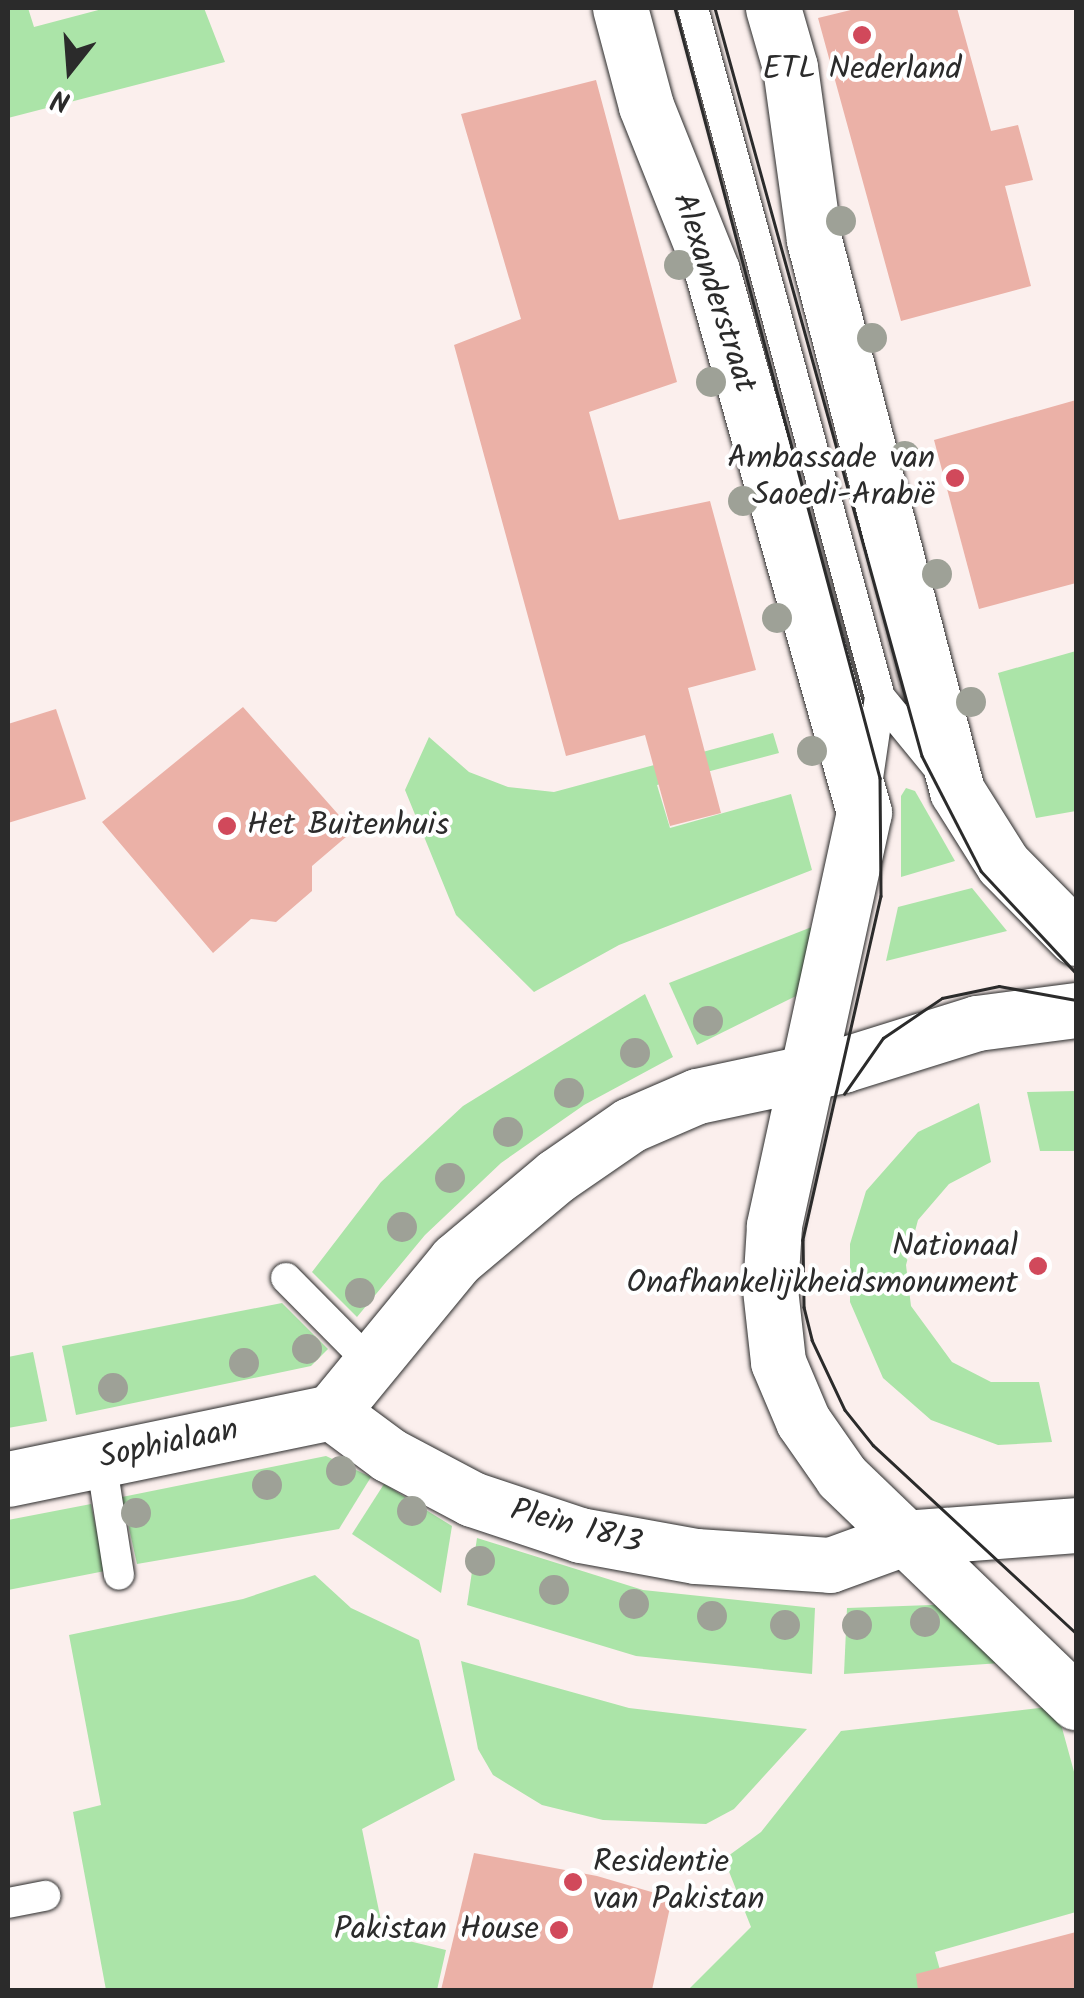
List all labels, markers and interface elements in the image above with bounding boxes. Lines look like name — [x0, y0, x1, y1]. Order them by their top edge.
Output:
north arrow — [20, 20, 120, 120]
marker: ETL Nederland — [851, 24, 873, 46]
place label: ETL Nederland — [762, 51, 962, 89]
text: N — [46, 75, 76, 123]
street label: Alexanderstraat — [663, 188, 763, 398]
place label: Ambassade van Saoedi-Arabië — [727, 441, 935, 516]
marker: Ambassade van Saoedi-Arabië — [944, 467, 966, 489]
place label: Het Buitenhuis — [247, 807, 449, 845]
marker: Het Buitenhuis — [216, 815, 238, 837]
place label: Nationaal Onafhankelijkheidsmonument — [627, 1229, 1018, 1304]
marker: Nationaal Onafhankelijkheidsmonument — [1027, 1255, 1049, 1277]
street label: Sophialaan — [96, 1412, 242, 1478]
street label: Plein 1813 — [506, 1492, 646, 1564]
place label: Residentie van Pakistan — [593, 1845, 764, 1920]
marker: Residentie van Pakistan — [562, 1871, 584, 1893]
place label: Pakistan House — [334, 1911, 539, 1949]
marker: Pakistan House — [548, 1919, 570, 1941]

